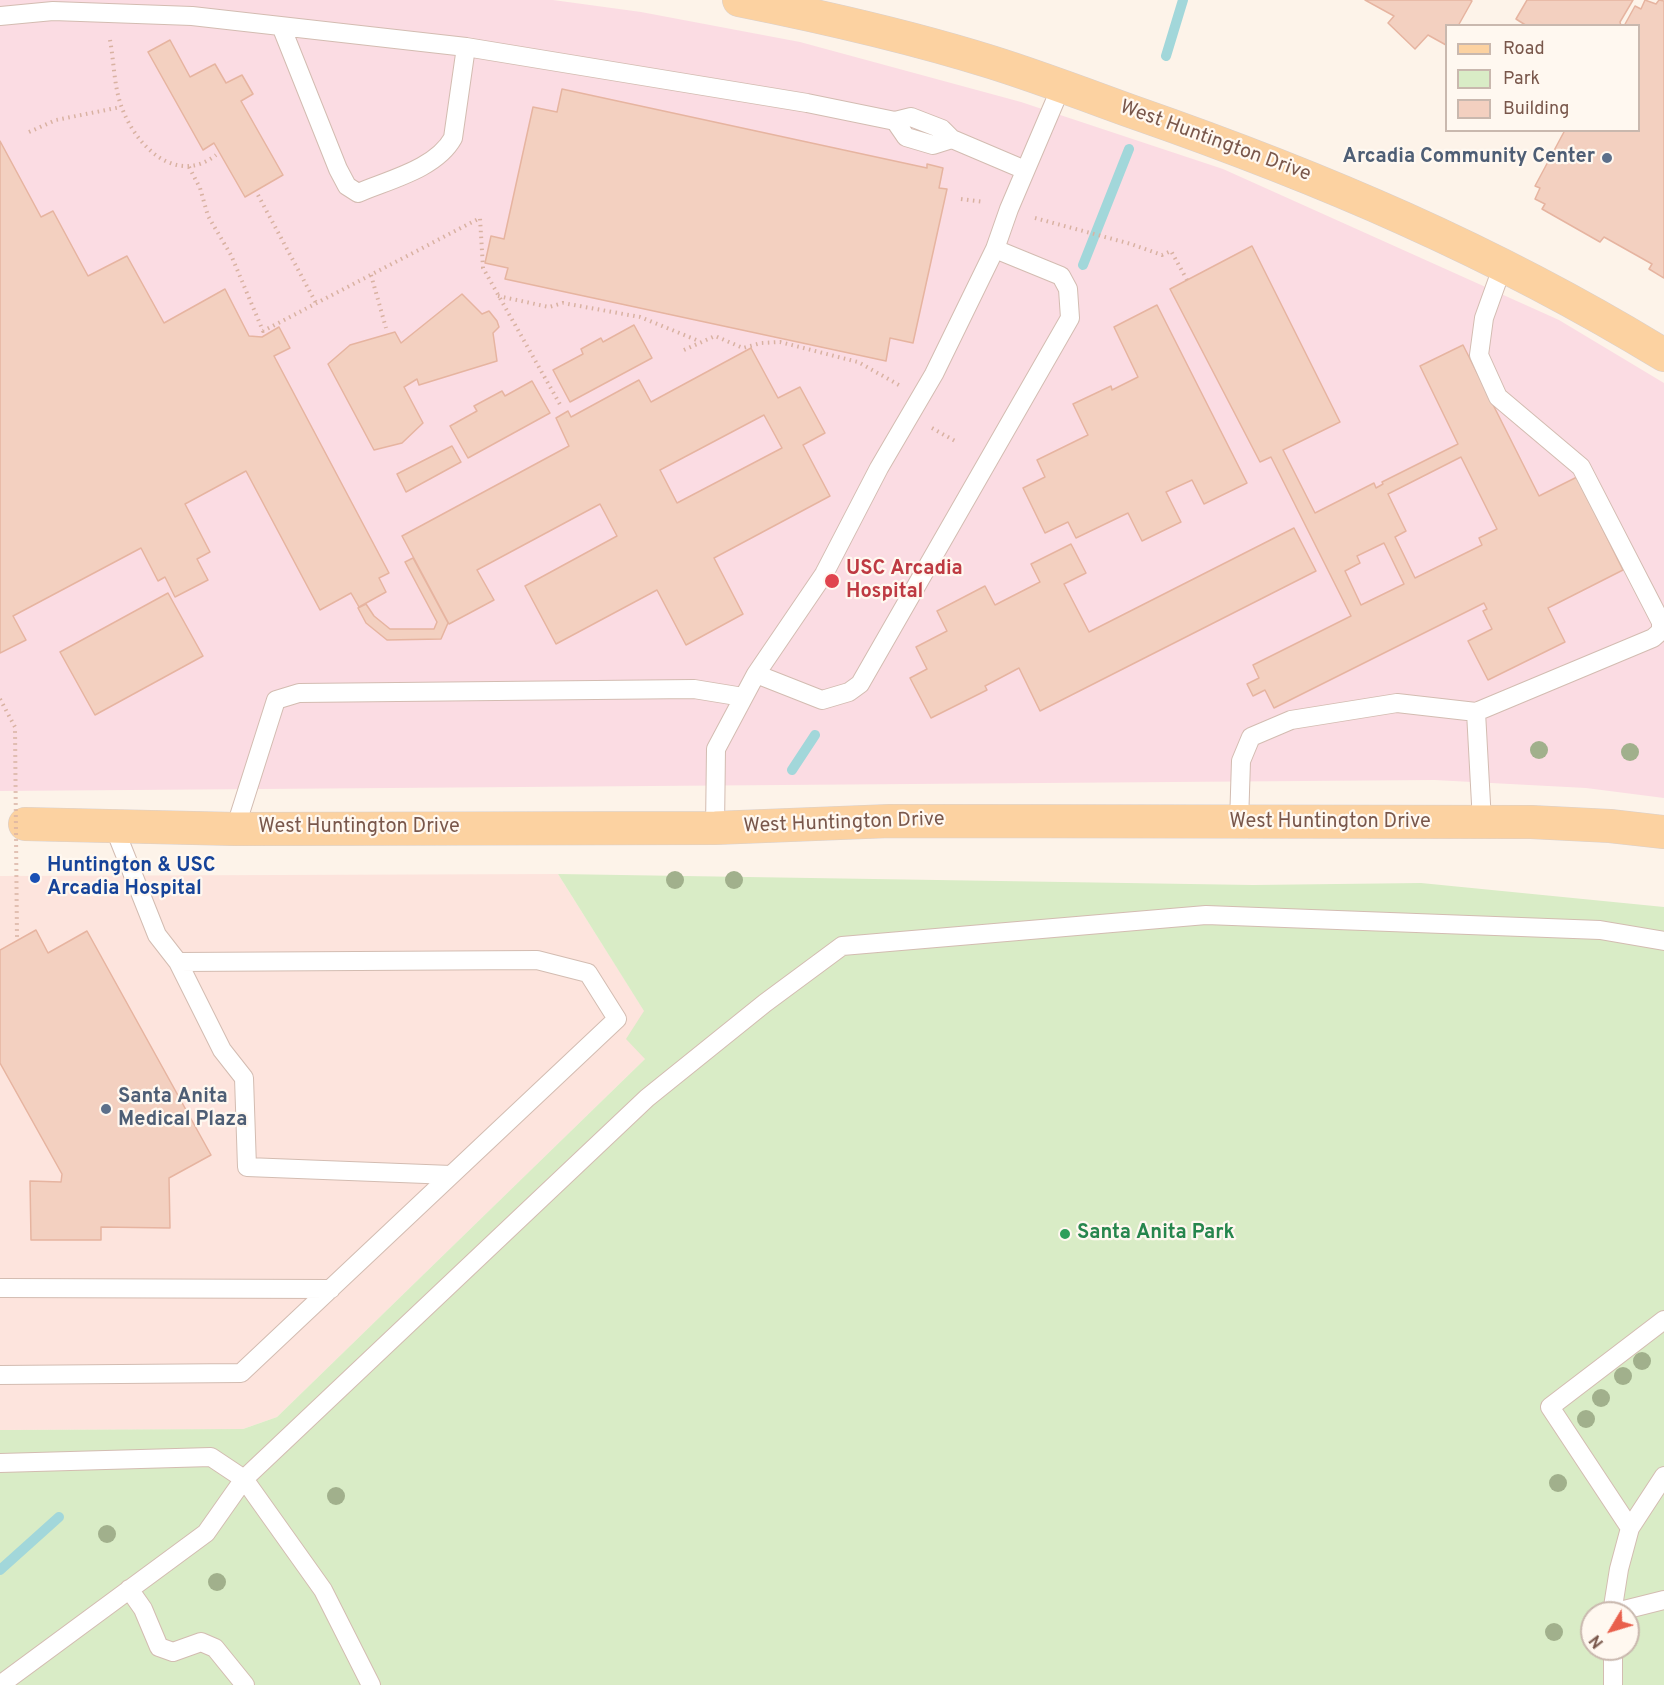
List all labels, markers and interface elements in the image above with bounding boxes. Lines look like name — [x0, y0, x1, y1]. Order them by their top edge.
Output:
legend — [1445, 24, 1640, 132]
text: Road — [1503, 38, 1545, 61]
text: Park — [1503, 68, 1540, 91]
street label: West Huntington Drive — [1116, 96, 1314, 188]
text: Building — [1503, 98, 1569, 121]
place label: Arcadia Community Center — [1343, 146, 1595, 170]
marker: Arcadia Community Center — [1600, 151, 1614, 165]
place label: USC Arcadia Hospital — [846, 558, 963, 605]
marker: USC Arcadia Hospital — [823, 572, 841, 590]
street label: West Huntington Drive — [743, 808, 945, 840]
street label: West Huntington Drive — [1229, 811, 1431, 835]
street label: West Huntington Drive — [258, 816, 460, 840]
place label: Huntington & USC Arcadia Hospital — [47, 855, 216, 902]
marker: Huntington & USC Arcadia Hospital — [28, 871, 42, 885]
place label: Santa Anita Medical Plaza — [118, 1086, 247, 1133]
marker: Santa Anita Medical Plaza — [99, 1102, 113, 1116]
place label: Santa Anita Park — [1077, 1222, 1235, 1246]
marker: Santa Anita Park — [1058, 1227, 1072, 1241]
north arrow — [1580, 1601, 1640, 1661]
text: N — [1586, 1630, 1609, 1652]

